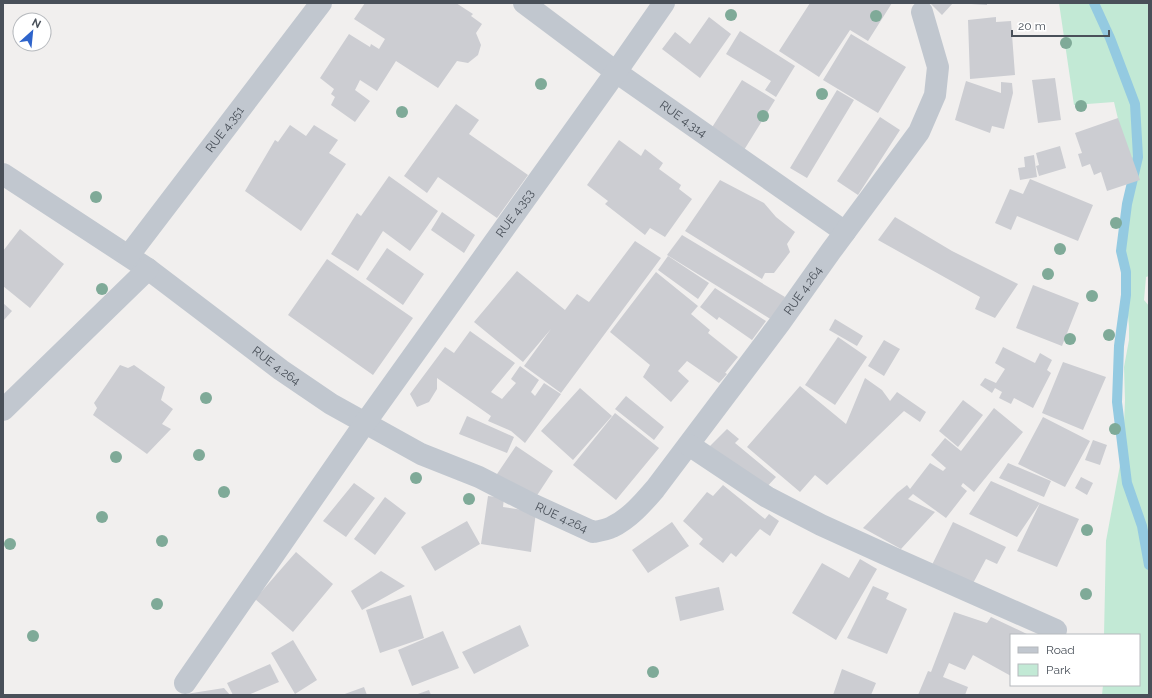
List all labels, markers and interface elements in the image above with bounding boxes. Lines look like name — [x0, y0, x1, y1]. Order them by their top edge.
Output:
north arrow — [12, 12, 52, 52]
scale bar — [1012, 12, 1109, 38]
text: N — [30, 16, 43, 31]
text: 20 m — [1018, 19, 1046, 33]
street label: RUE 4.314 — [657, 98, 710, 140]
street label: RUE 4.351 — [203, 104, 247, 155]
street label: RUE 4.353 — [493, 187, 537, 240]
street label: RUE 4.264 — [781, 263, 825, 317]
street label: RUE 4.264 — [249, 344, 303, 388]
street label: RUE 4.264 — [533, 499, 590, 536]
legend — [1010, 634, 1140, 686]
text: Road — [1046, 643, 1075, 657]
text: Park — [1046, 663, 1071, 677]

